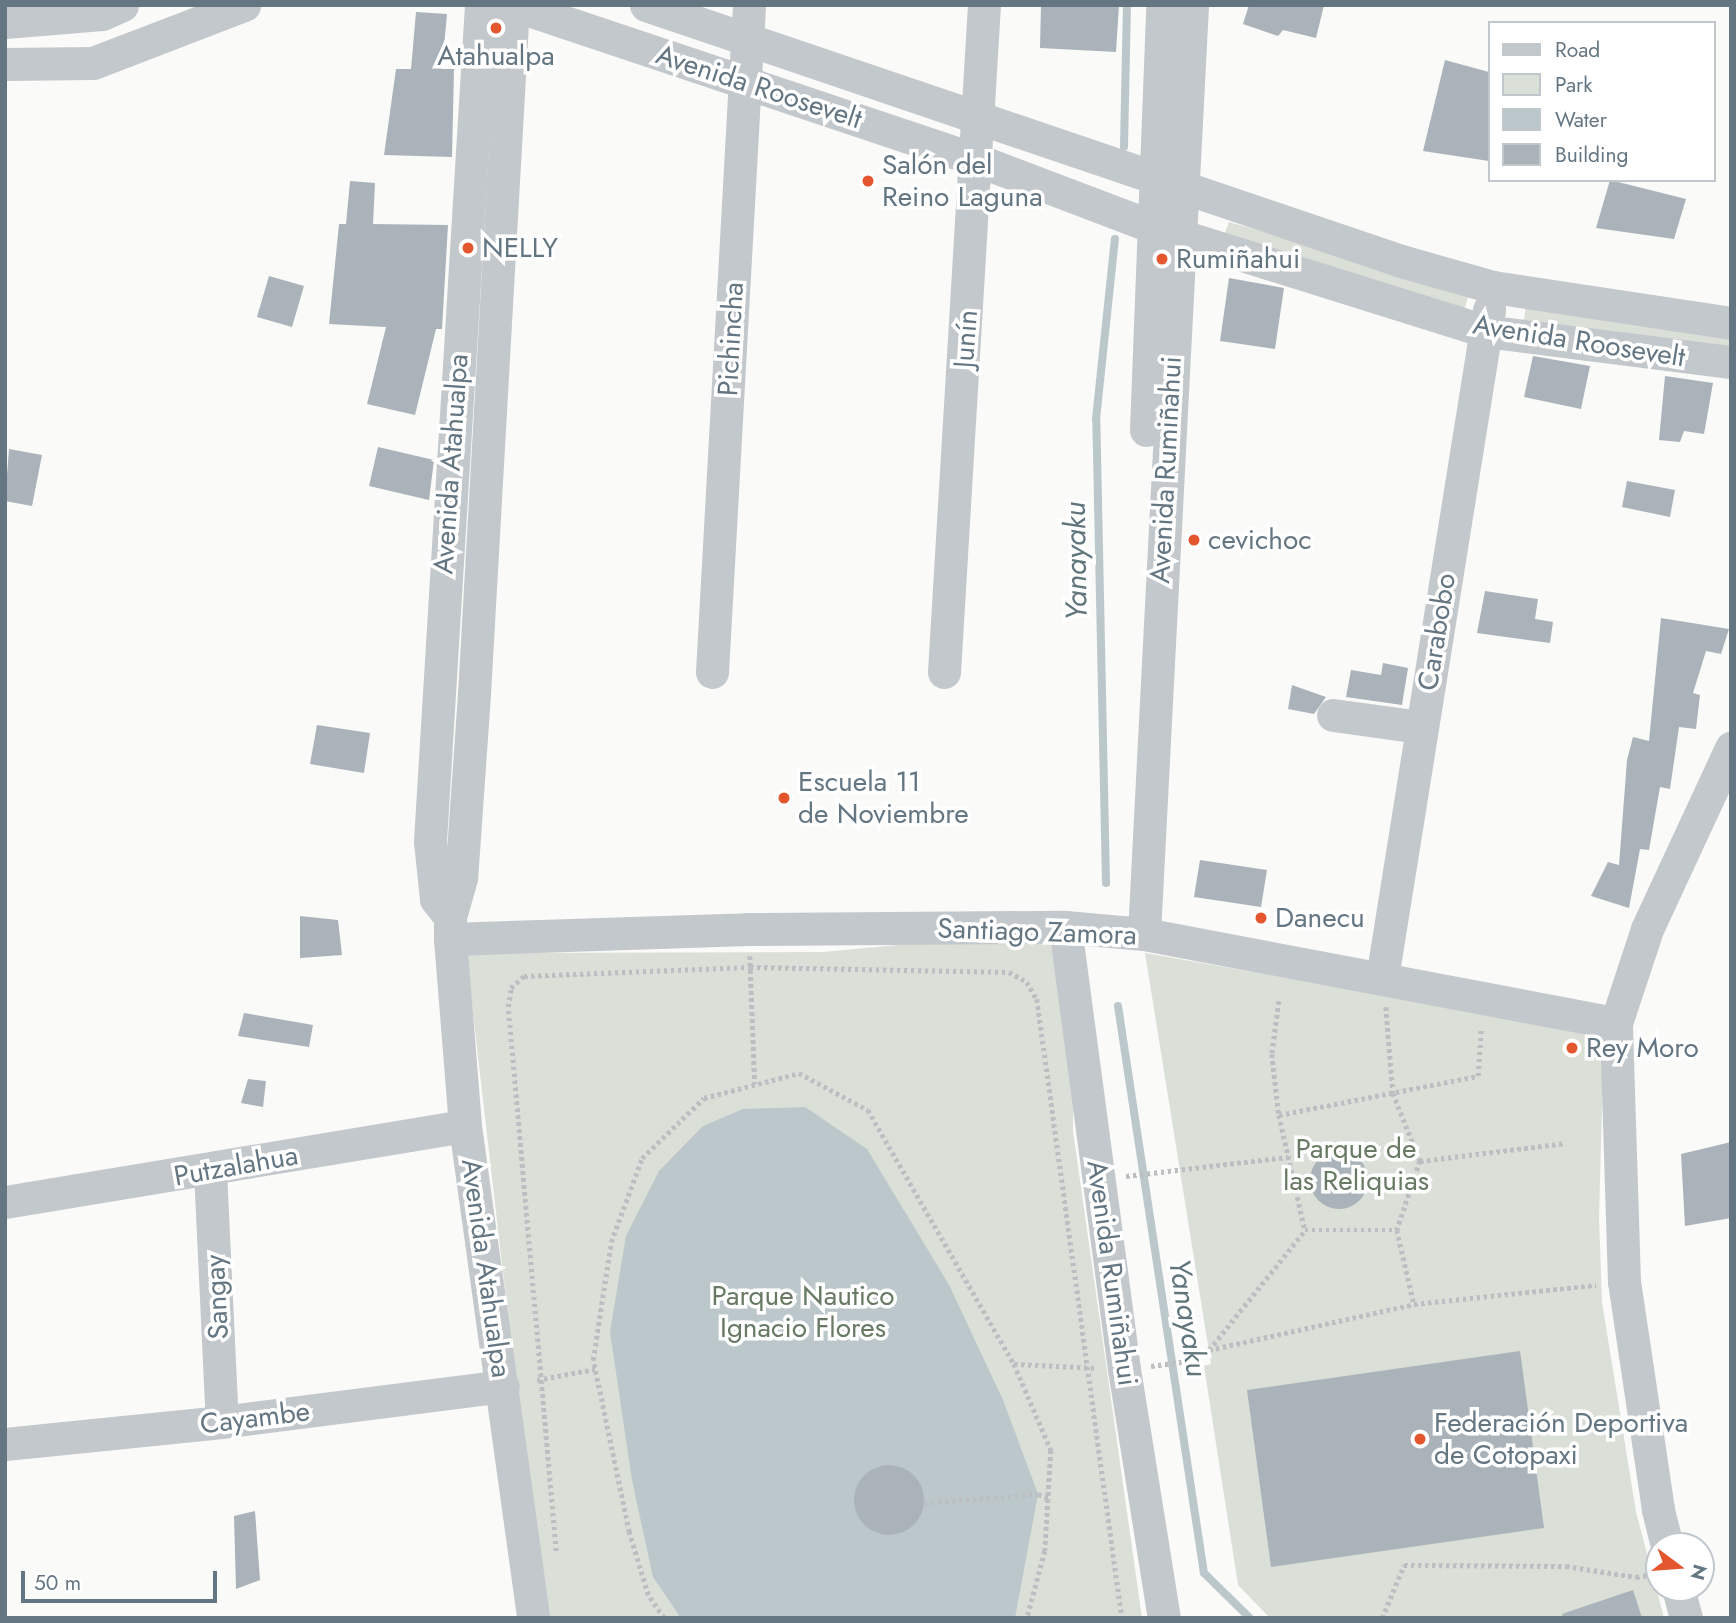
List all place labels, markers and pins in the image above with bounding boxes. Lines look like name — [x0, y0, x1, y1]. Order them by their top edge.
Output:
marker: Atahualpa — [488, 20, 504, 36]
place label: Atahualpa — [437, 39, 555, 73]
place label: Salón del Reino Laguna — [882, 148, 1043, 214]
marker: Salón del Reino Laguna — [860, 173, 876, 189]
place label: NELLY — [482, 231, 558, 265]
marker: NELLY — [460, 240, 476, 256]
place label: Rumiñahui — [1176, 242, 1300, 276]
marker: Rumiñahui — [1154, 251, 1170, 267]
place label: cevichoc — [1208, 523, 1312, 557]
marker: cevichoc — [1186, 532, 1202, 548]
place label: Escuela 11 de Noviembre — [798, 765, 969, 831]
marker: Escuela 11 de Noviembre — [776, 790, 792, 806]
place label: Danecu — [1275, 901, 1365, 935]
marker: Danecu — [1253, 910, 1269, 926]
place label: Rey Moro — [1586, 1031, 1699, 1065]
marker: Rey Moro — [1564, 1040, 1580, 1056]
place label: Federación Deportiva de Cotopaxi — [1434, 1406, 1688, 1472]
marker: Federación Deportiva de Cotopaxi — [1412, 1431, 1428, 1447]

